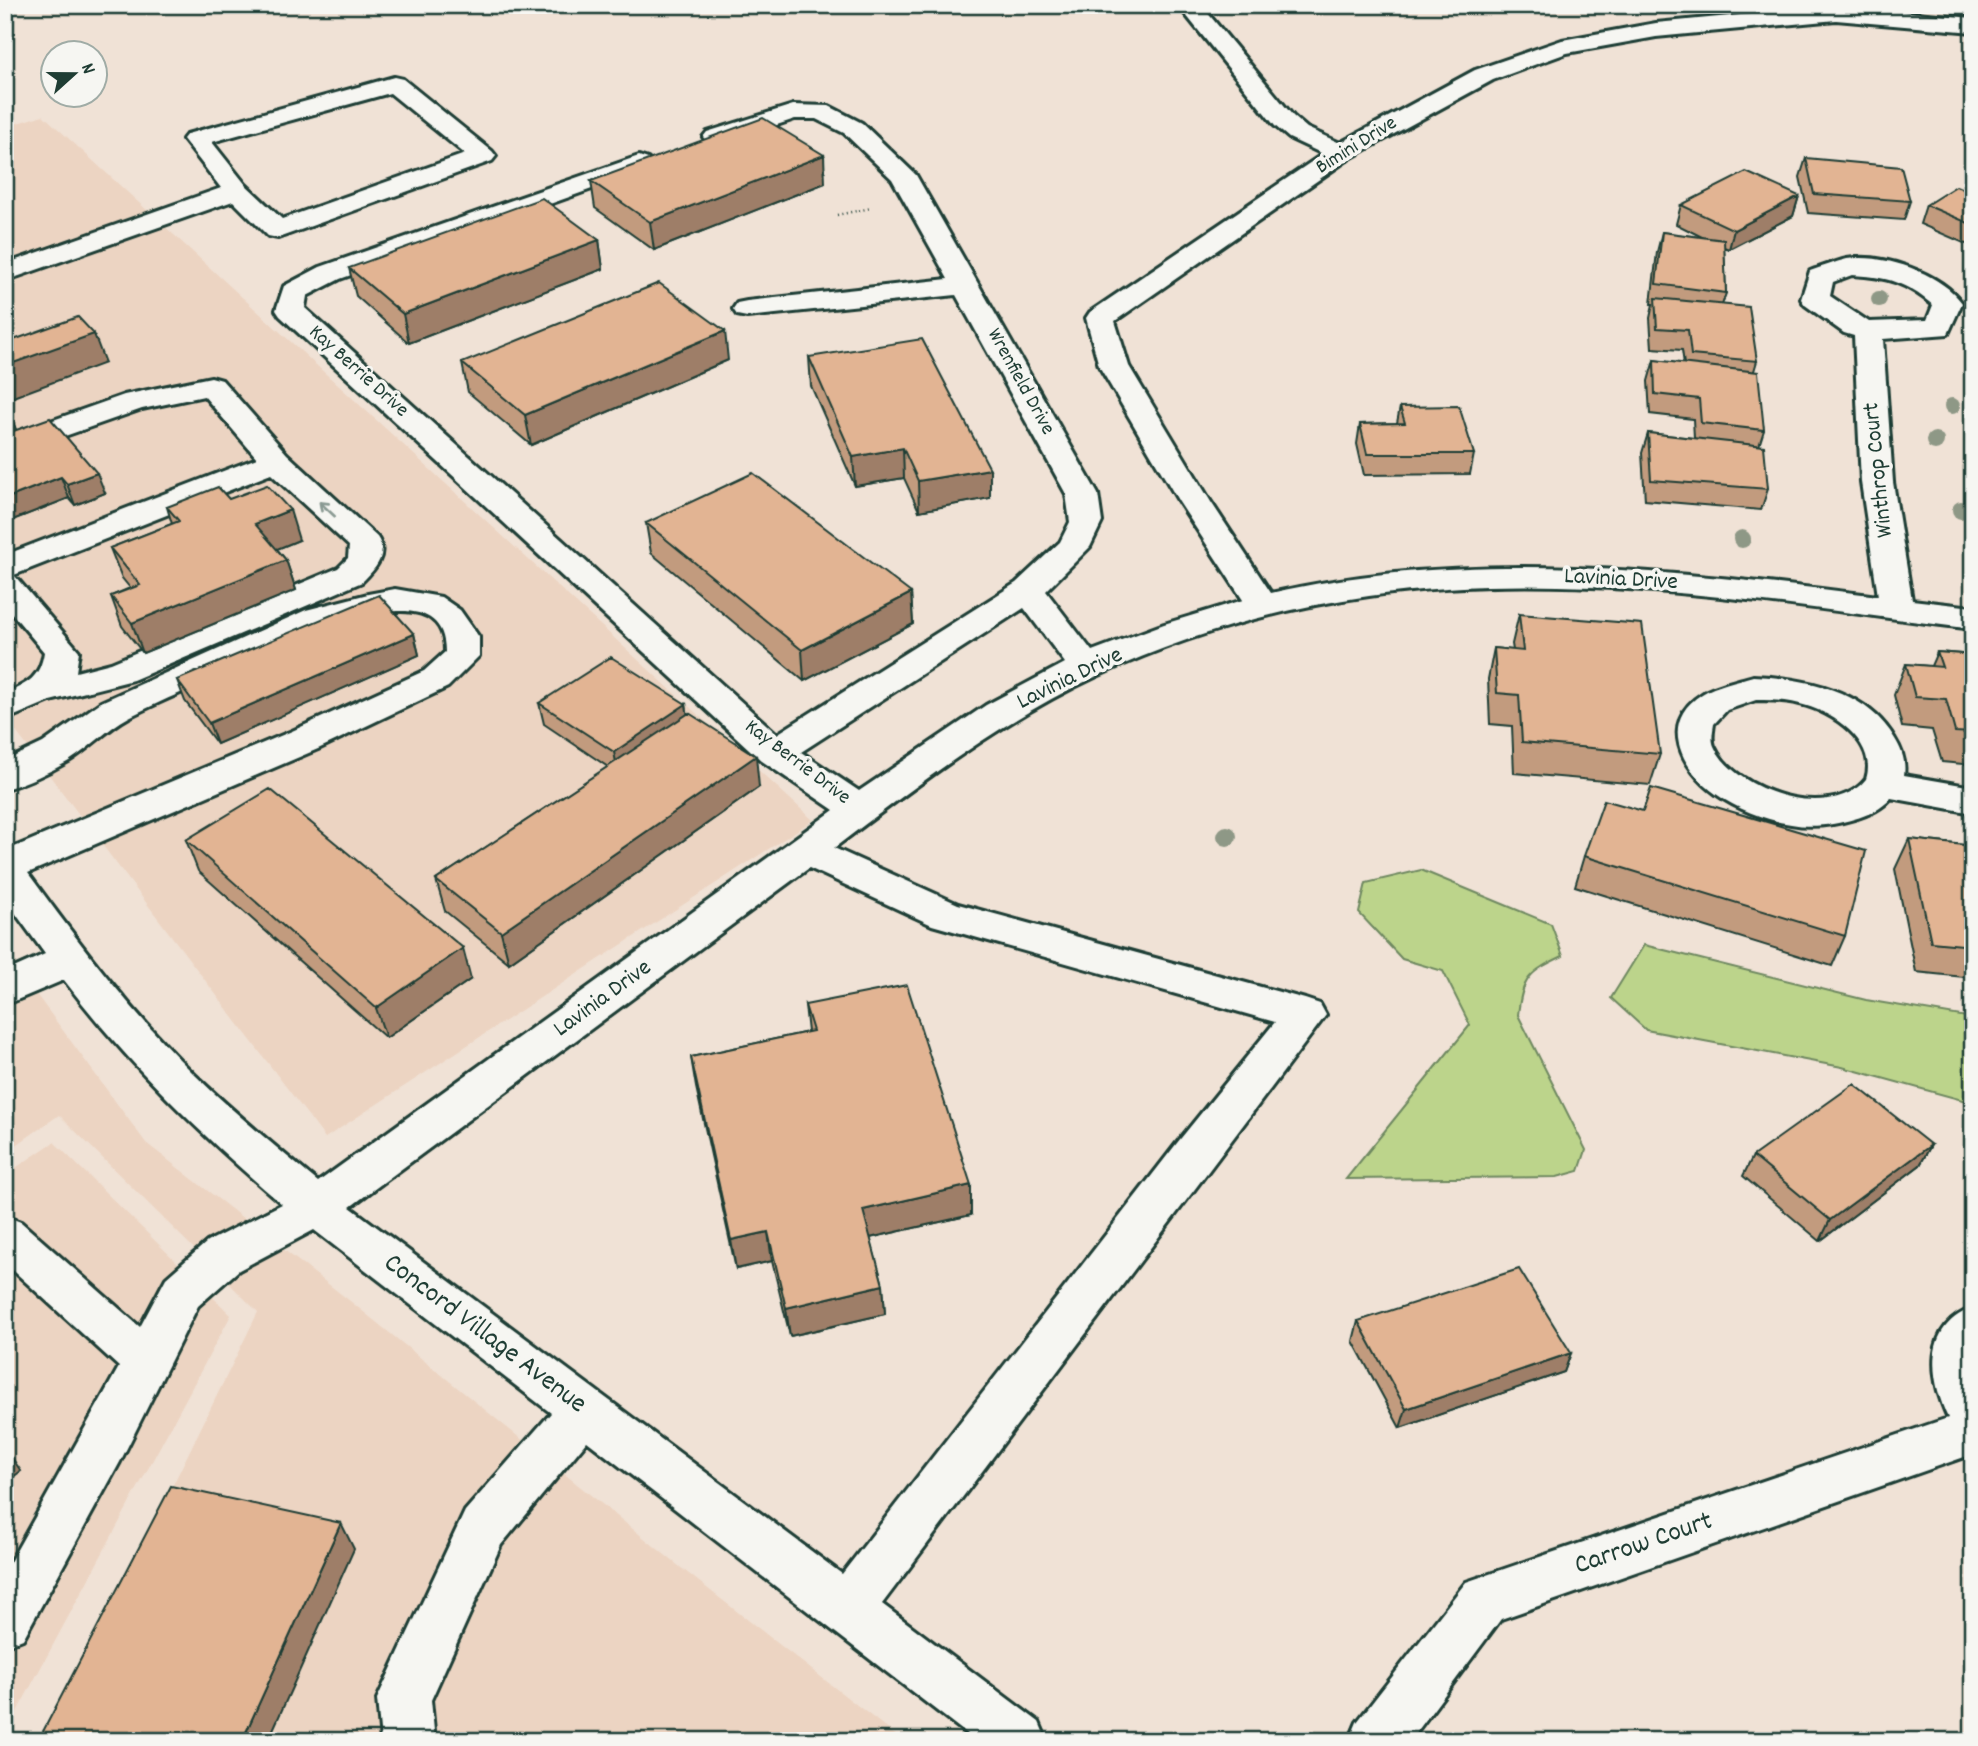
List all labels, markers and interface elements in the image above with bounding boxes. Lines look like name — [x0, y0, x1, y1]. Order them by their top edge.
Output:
north arrow — [38, 38, 108, 108]
text: N — [72, 60, 101, 78]
street label: Bimini Drive — [1311, 109, 1403, 183]
street label: Kay Berrie Drive — [301, 319, 415, 425]
street label: Wrenfield Drive — [978, 323, 1062, 441]
street label: Winthrop Court — [1855, 401, 1903, 539]
one-way arrow — [319, 500, 336, 517]
street label: Lavinia Drive — [1563, 560, 1679, 600]
street label: Lavinia Drive — [1011, 639, 1129, 719]
street label: Kay Berrie Drive — [738, 713, 856, 813]
street label: Lavinia Drive — [547, 952, 659, 1046]
street label: Concord Village Avenue — [374, 1245, 594, 1425]
street label: Carrow Court — [1570, 1503, 1718, 1587]

